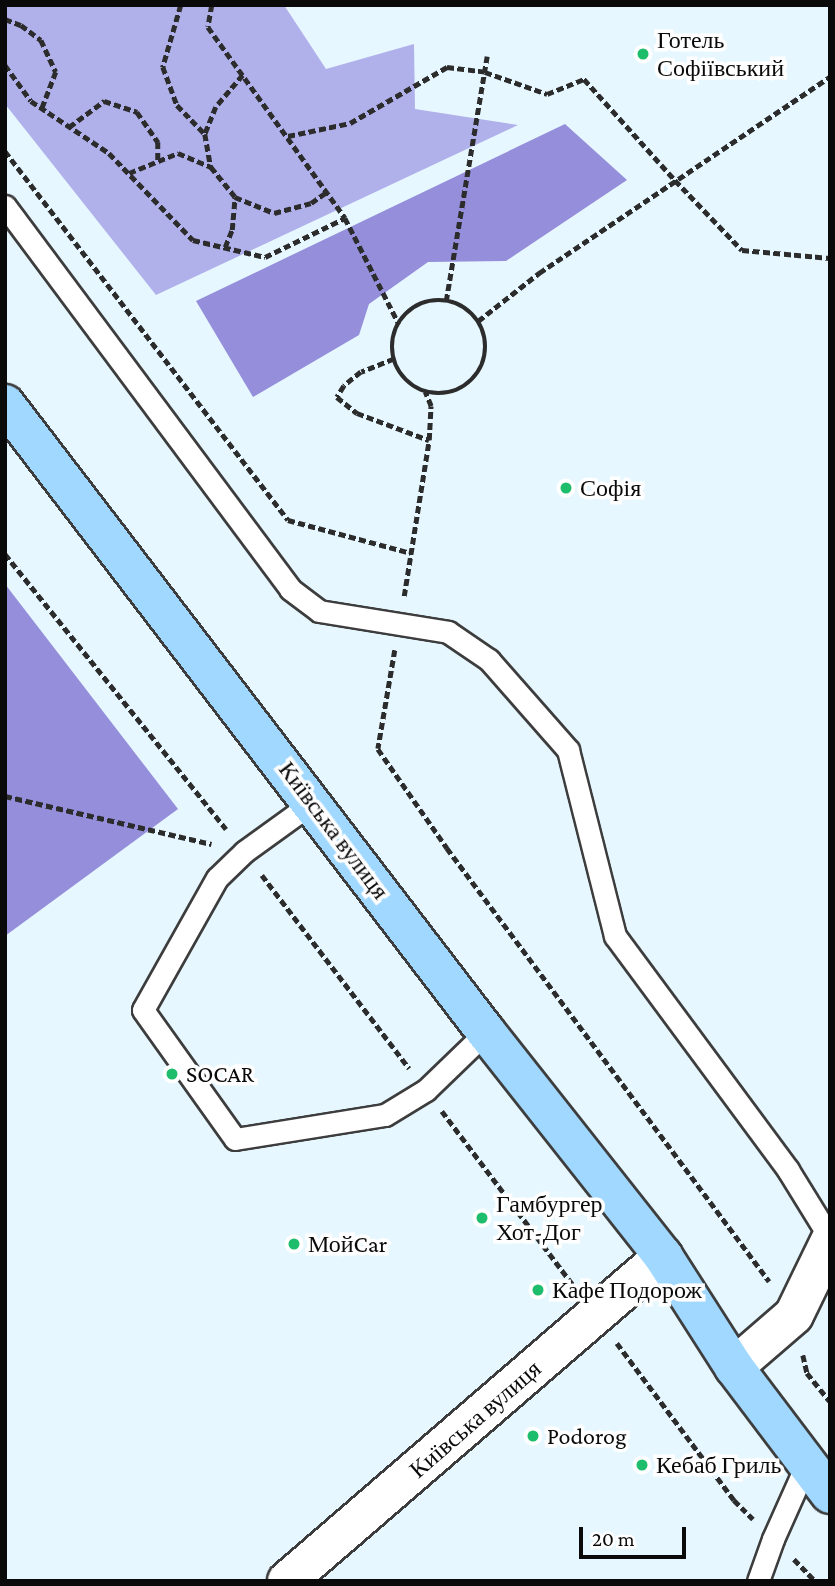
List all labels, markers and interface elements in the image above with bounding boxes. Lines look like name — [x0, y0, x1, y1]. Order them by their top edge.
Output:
place label: Готель Софіївський — [657, 26, 784, 82]
marker: Готель Софіївський — [635, 46, 651, 62]
place label: Софія — [580, 474, 641, 502]
marker: Софія — [558, 480, 574, 496]
street label: Київська вулиця — [273, 755, 395, 905]
place label: SOCAR — [186, 1060, 254, 1088]
marker: SOCAR — [164, 1066, 180, 1082]
place label: Гамбургер Хот-Дог — [496, 1190, 603, 1246]
marker: Гамбургер Хот-Дог — [474, 1210, 490, 1226]
place label: МойCar — [308, 1230, 387, 1258]
marker: МойCar — [286, 1236, 302, 1252]
place label: Кафе Подорож — [552, 1276, 702, 1304]
marker: Кафе Подорож — [530, 1282, 546, 1298]
street label: Київська вулиця — [403, 1354, 547, 1484]
place label: Podorog — [547, 1422, 627, 1450]
marker: Podorog — [525, 1428, 541, 1444]
place label: Кебаб Гриль — [656, 1451, 781, 1479]
marker: Кебаб Гриль — [634, 1457, 650, 1473]
scale bar — [583, 1512, 690, 1556]
text: 20 m — [592, 1527, 635, 1551]

